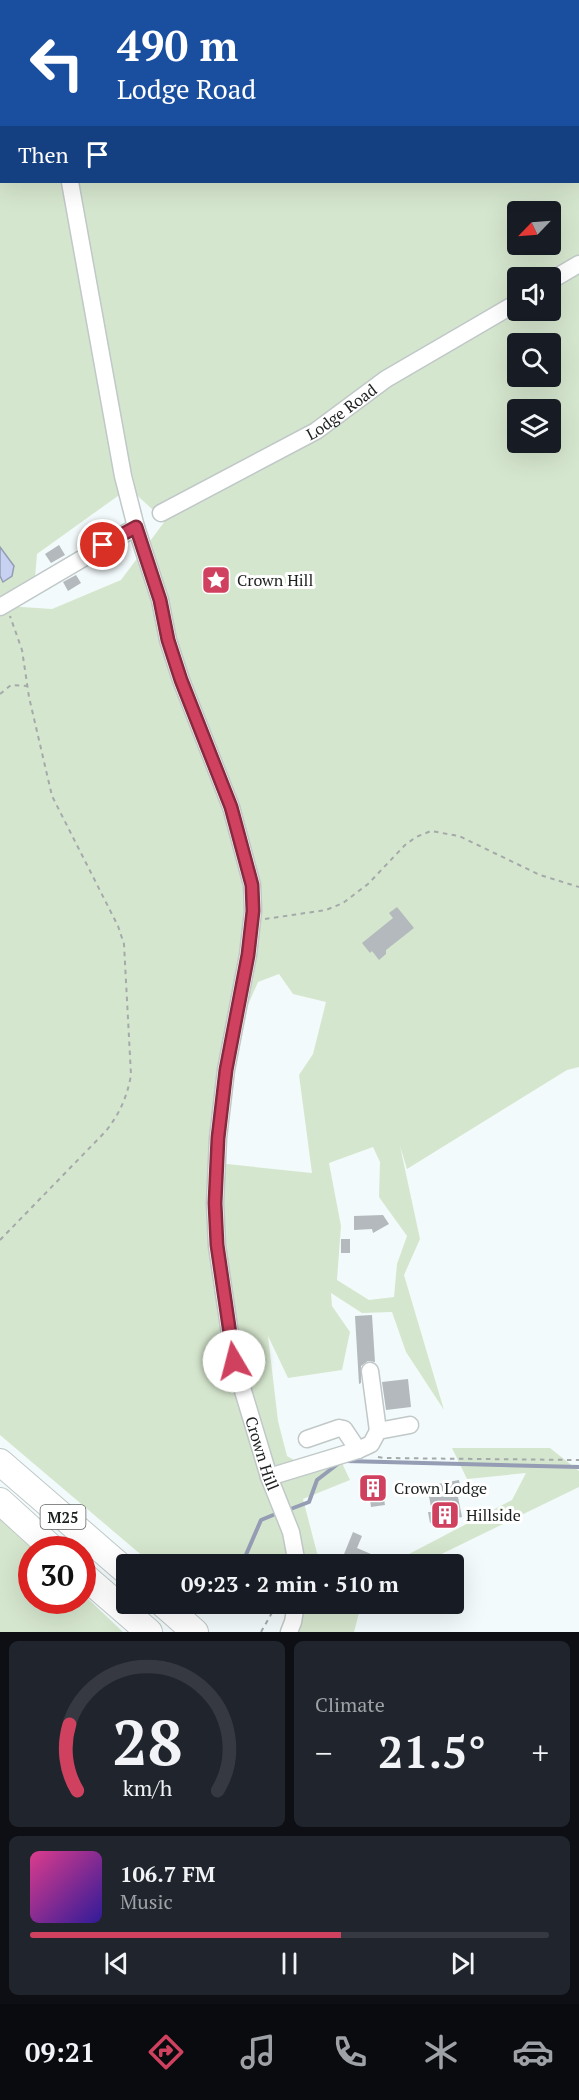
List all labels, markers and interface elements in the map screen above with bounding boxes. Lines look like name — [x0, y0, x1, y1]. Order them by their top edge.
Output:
text: 490 m — [117, 17, 238, 73]
icon: left — [18, 24, 96, 102]
text: Lodge Road — [117, 71, 256, 107]
icon: arrive — [81, 138, 114, 171]
text: Then — [18, 140, 69, 169]
north arrow — [507, 201, 561, 255]
map controls — [507, 201, 561, 453]
button: sound — [507, 267, 561, 321]
button: search — [507, 333, 561, 387]
street label: Lodge Road — [302, 379, 381, 445]
button: layers — [507, 399, 561, 453]
pin — [77, 519, 128, 570]
icon: arrive — [86, 528, 119, 561]
place icon: Crown Hill — [200, 564, 232, 596]
place label: Crown Hill — [237, 569, 313, 591]
position arrow — [202, 1329, 266, 1393]
street label: Crown Hill — [240, 1414, 284, 1494]
building icon: Crown Lodge — [357, 1472, 389, 1504]
place label: Crown Lodge — [394, 1477, 487, 1499]
building icon: Hillside — [429, 1499, 461, 1531]
place label: Hillside — [466, 1504, 521, 1526]
road number: M25 — [40, 1505, 86, 1529]
speed limit sign: 30 — [18, 1536, 96, 1614]
text: 09:23 · 2 min · 510 m — [181, 1569, 399, 1598]
text: Climate — [315, 1691, 385, 1718]
text: 28 — [112, 1700, 182, 1783]
text: 21.5° — [378, 1721, 486, 1781]
text: − — [315, 1731, 333, 1774]
text: + — [531, 1731, 549, 1774]
text: km/h — [122, 1774, 172, 1802]
text: 106.7 FM — [120, 1859, 215, 1888]
text: Music — [120, 1888, 173, 1915]
icon: previous — [100, 1947, 133, 1980]
icon: pause — [273, 1947, 306, 1980]
icon: next — [446, 1947, 479, 1980]
icon: directions — [145, 2031, 187, 2073]
icon: music — [237, 2031, 279, 2073]
icon: phone — [329, 2031, 371, 2073]
icon: climate — [420, 2031, 462, 2073]
icon: car — [512, 2031, 554, 2073]
text: 09:21 — [25, 2034, 95, 2070]

